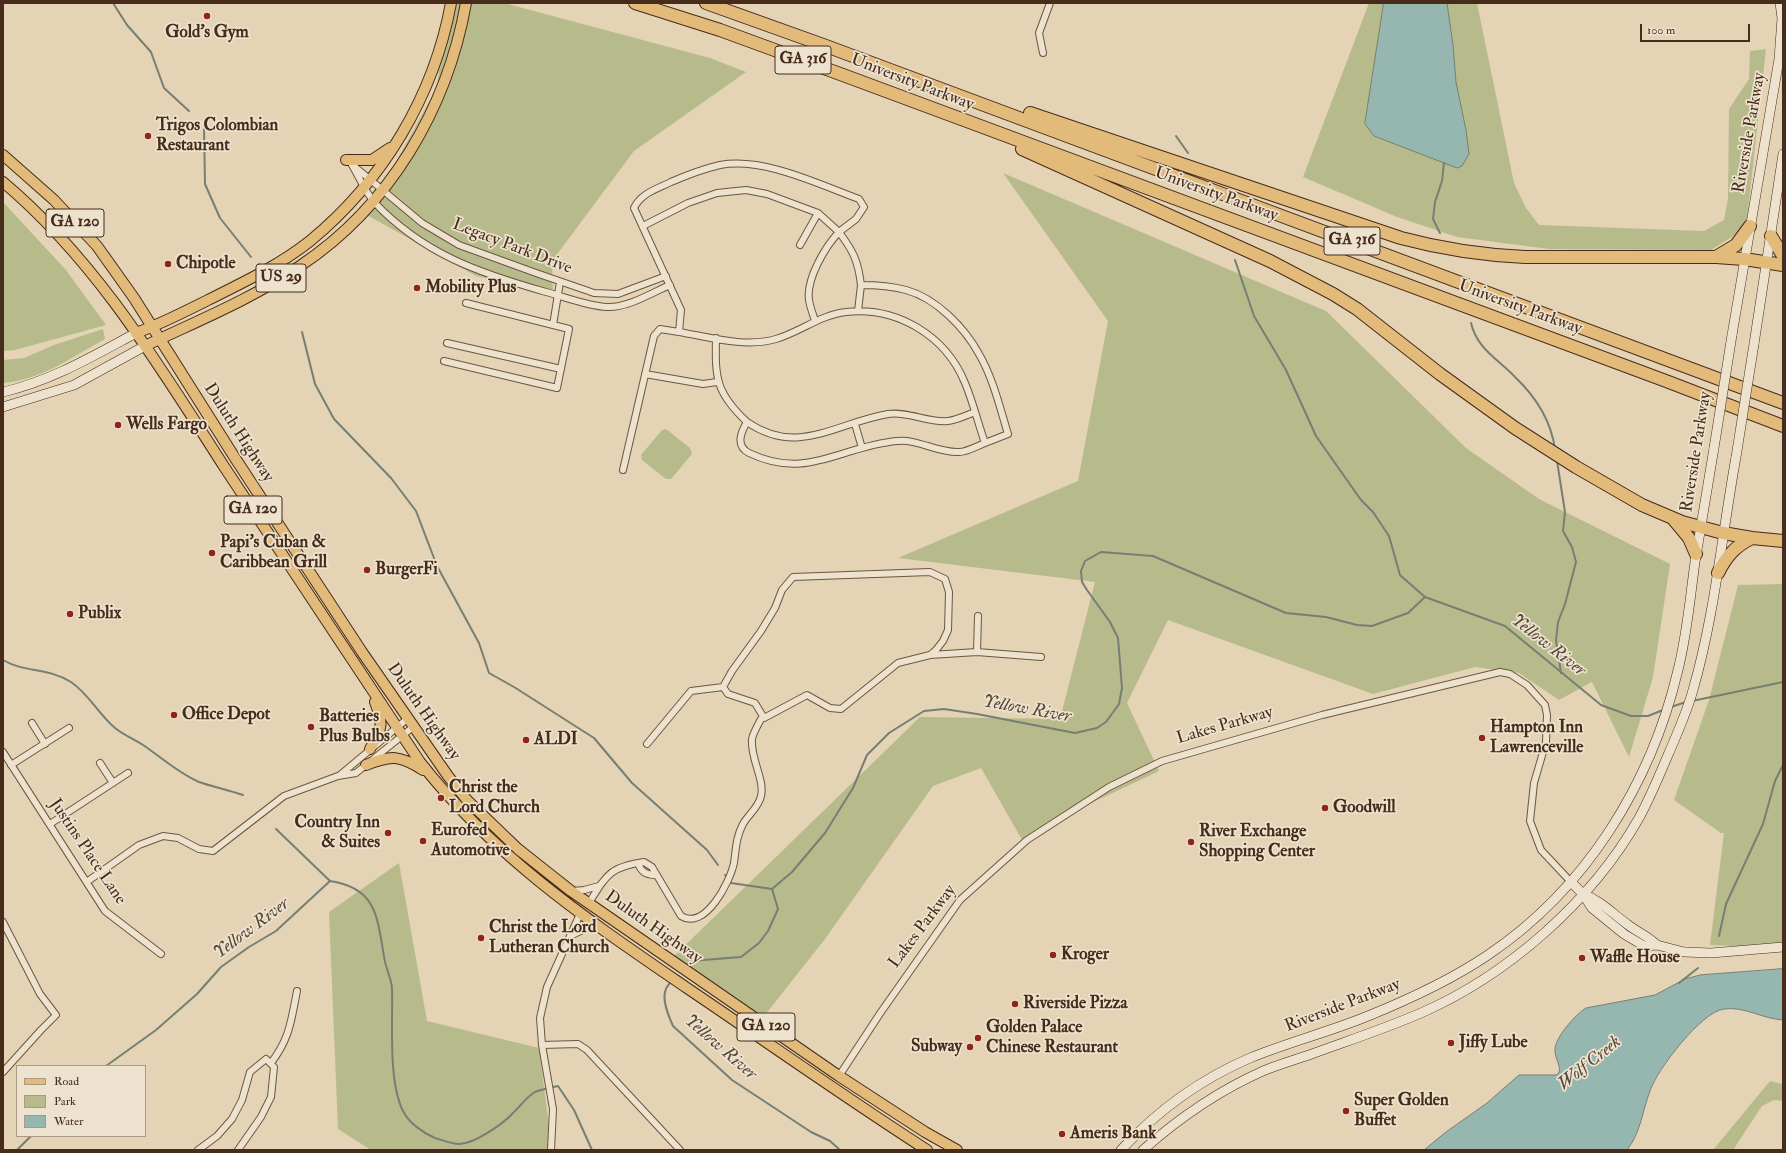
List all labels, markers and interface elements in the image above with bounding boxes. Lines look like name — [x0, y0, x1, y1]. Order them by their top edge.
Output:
marker: Gold's Gym — [202, 11, 212, 21]
scale bar — [1642, 16, 1752, 42]
place label: Gold's Gym — [165, 23, 249, 43]
text: 100 m — [1647, 23, 1675, 38]
road number: GA 316 — [775, 46, 831, 74]
street label: University Parkway — [848, 50, 976, 116]
street label: Riverside Parkway — [1729, 71, 1771, 195]
place label: Trigos Colombian Restaurant — [156, 116, 278, 156]
marker: Trigos Colombian Restaurant — [143, 131, 153, 141]
street label: University Parkway — [1151, 163, 1281, 227]
road number: GA 120 — [46, 209, 104, 237]
street label: Legacy Park Drive — [449, 215, 575, 279]
road number: GA 316 — [1324, 227, 1380, 255]
place label: Chipotle — [176, 254, 236, 274]
marker: Chipotle — [163, 259, 173, 269]
road number: US 29 — [256, 264, 306, 292]
street label: University Parkway — [1455, 276, 1585, 340]
place label: Mobility Plus — [425, 278, 516, 298]
marker: Mobility Plus — [412, 283, 422, 293]
street label: Duluth Highway — [198, 380, 278, 486]
street label: Riverside Parkway — [1677, 390, 1717, 514]
place label: Wells Fargo — [126, 415, 207, 435]
marker: Wells Fargo — [113, 420, 123, 430]
road number: GA 120 — [224, 496, 282, 524]
place label: Papi's Cuban & Caribbean Grill — [220, 533, 327, 573]
marker: Papi's Cuban & Caribbean Grill — [207, 548, 217, 558]
place label: BurgerFi — [375, 560, 438, 580]
marker: BurgerFi — [362, 565, 372, 575]
place label: Publix — [78, 604, 121, 624]
marker: Publix — [65, 609, 75, 619]
water label: Yellow River — [1506, 610, 1590, 682]
street label: Duluth Highway — [382, 659, 464, 765]
water label: Yellow River — [981, 692, 1073, 728]
street label: Lakes Parkway — [1175, 703, 1275, 749]
place label: Office Depot — [182, 705, 270, 725]
place label: Batteries Plus Bulbs — [319, 707, 390, 747]
marker: Office Depot — [169, 710, 179, 720]
place label: Hampton Inn Lawrenceville — [1490, 718, 1583, 758]
marker: Batteries Plus Bulbs — [306, 722, 316, 732]
place label: ALDI — [534, 730, 578, 750]
marker: Hampton Inn Lawrenceville — [1477, 733, 1487, 743]
marker: ALDI — [521, 735, 531, 745]
place label: Christ the Lord Church — [449, 778, 540, 818]
marker: Christ the Lord Church — [436, 793, 446, 803]
street label: Justins Place Lane — [44, 795, 130, 909]
place label: Goodwill — [1333, 798, 1396, 818]
marker: Goodwill — [1320, 803, 1330, 813]
place label: Country Inn & Suites — [295, 813, 380, 853]
place label: Eurofed Automotive — [431, 821, 510, 861]
place label: River Exchange Shopping Center — [1199, 822, 1315, 862]
marker: Country Inn & Suites — [383, 828, 393, 838]
marker: Eurofed Automotive — [418, 836, 428, 846]
marker: River Exchange Shopping Center — [1186, 837, 1196, 847]
street label: Lakes Parkway — [885, 881, 961, 973]
street label: Duluth Highway — [600, 887, 706, 969]
water label: Yellow River — [210, 894, 294, 964]
place label: Christ the Lord Lutheran Church — [489, 918, 609, 958]
marker: Christ the Lord Lutheran Church — [476, 933, 486, 943]
place label: Kroger — [1061, 945, 1109, 965]
place label: Waffle House — [1590, 948, 1680, 968]
marker: Kroger — [1048, 950, 1058, 960]
marker: Waffle House — [1577, 953, 1587, 963]
street label: Riverside Parkway — [1282, 975, 1404, 1037]
place label: Riverside Pizza — [1023, 994, 1127, 1014]
marker: Riverside Pizza — [1010, 999, 1020, 1009]
water label: Yellow River — [679, 1011, 761, 1085]
road number: GA 120 — [737, 1013, 795, 1041]
place label: Golden Palace Chinese Restaurant — [986, 1018, 1118, 1058]
water label: Wolf Creek — [1554, 1032, 1626, 1096]
marker: Golden Palace Chinese Restaurant — [973, 1033, 983, 1043]
place label: Jiffy Lube — [1459, 1033, 1528, 1053]
place label: Subway — [911, 1037, 962, 1057]
marker: Jiffy Lube — [1446, 1038, 1456, 1048]
marker: Subway — [965, 1042, 975, 1052]
legend — [16, 1065, 146, 1137]
text: Road — [54, 1074, 79, 1089]
place label: Super Golden Buffet — [1354, 1091, 1449, 1131]
text: Park — [54, 1094, 76, 1109]
marker: Super Golden Buffet — [1341, 1106, 1351, 1116]
text: Water — [54, 1114, 83, 1129]
place label: Ameris Bank — [1070, 1124, 1156, 1144]
marker: Ameris Bank — [1057, 1129, 1067, 1139]

